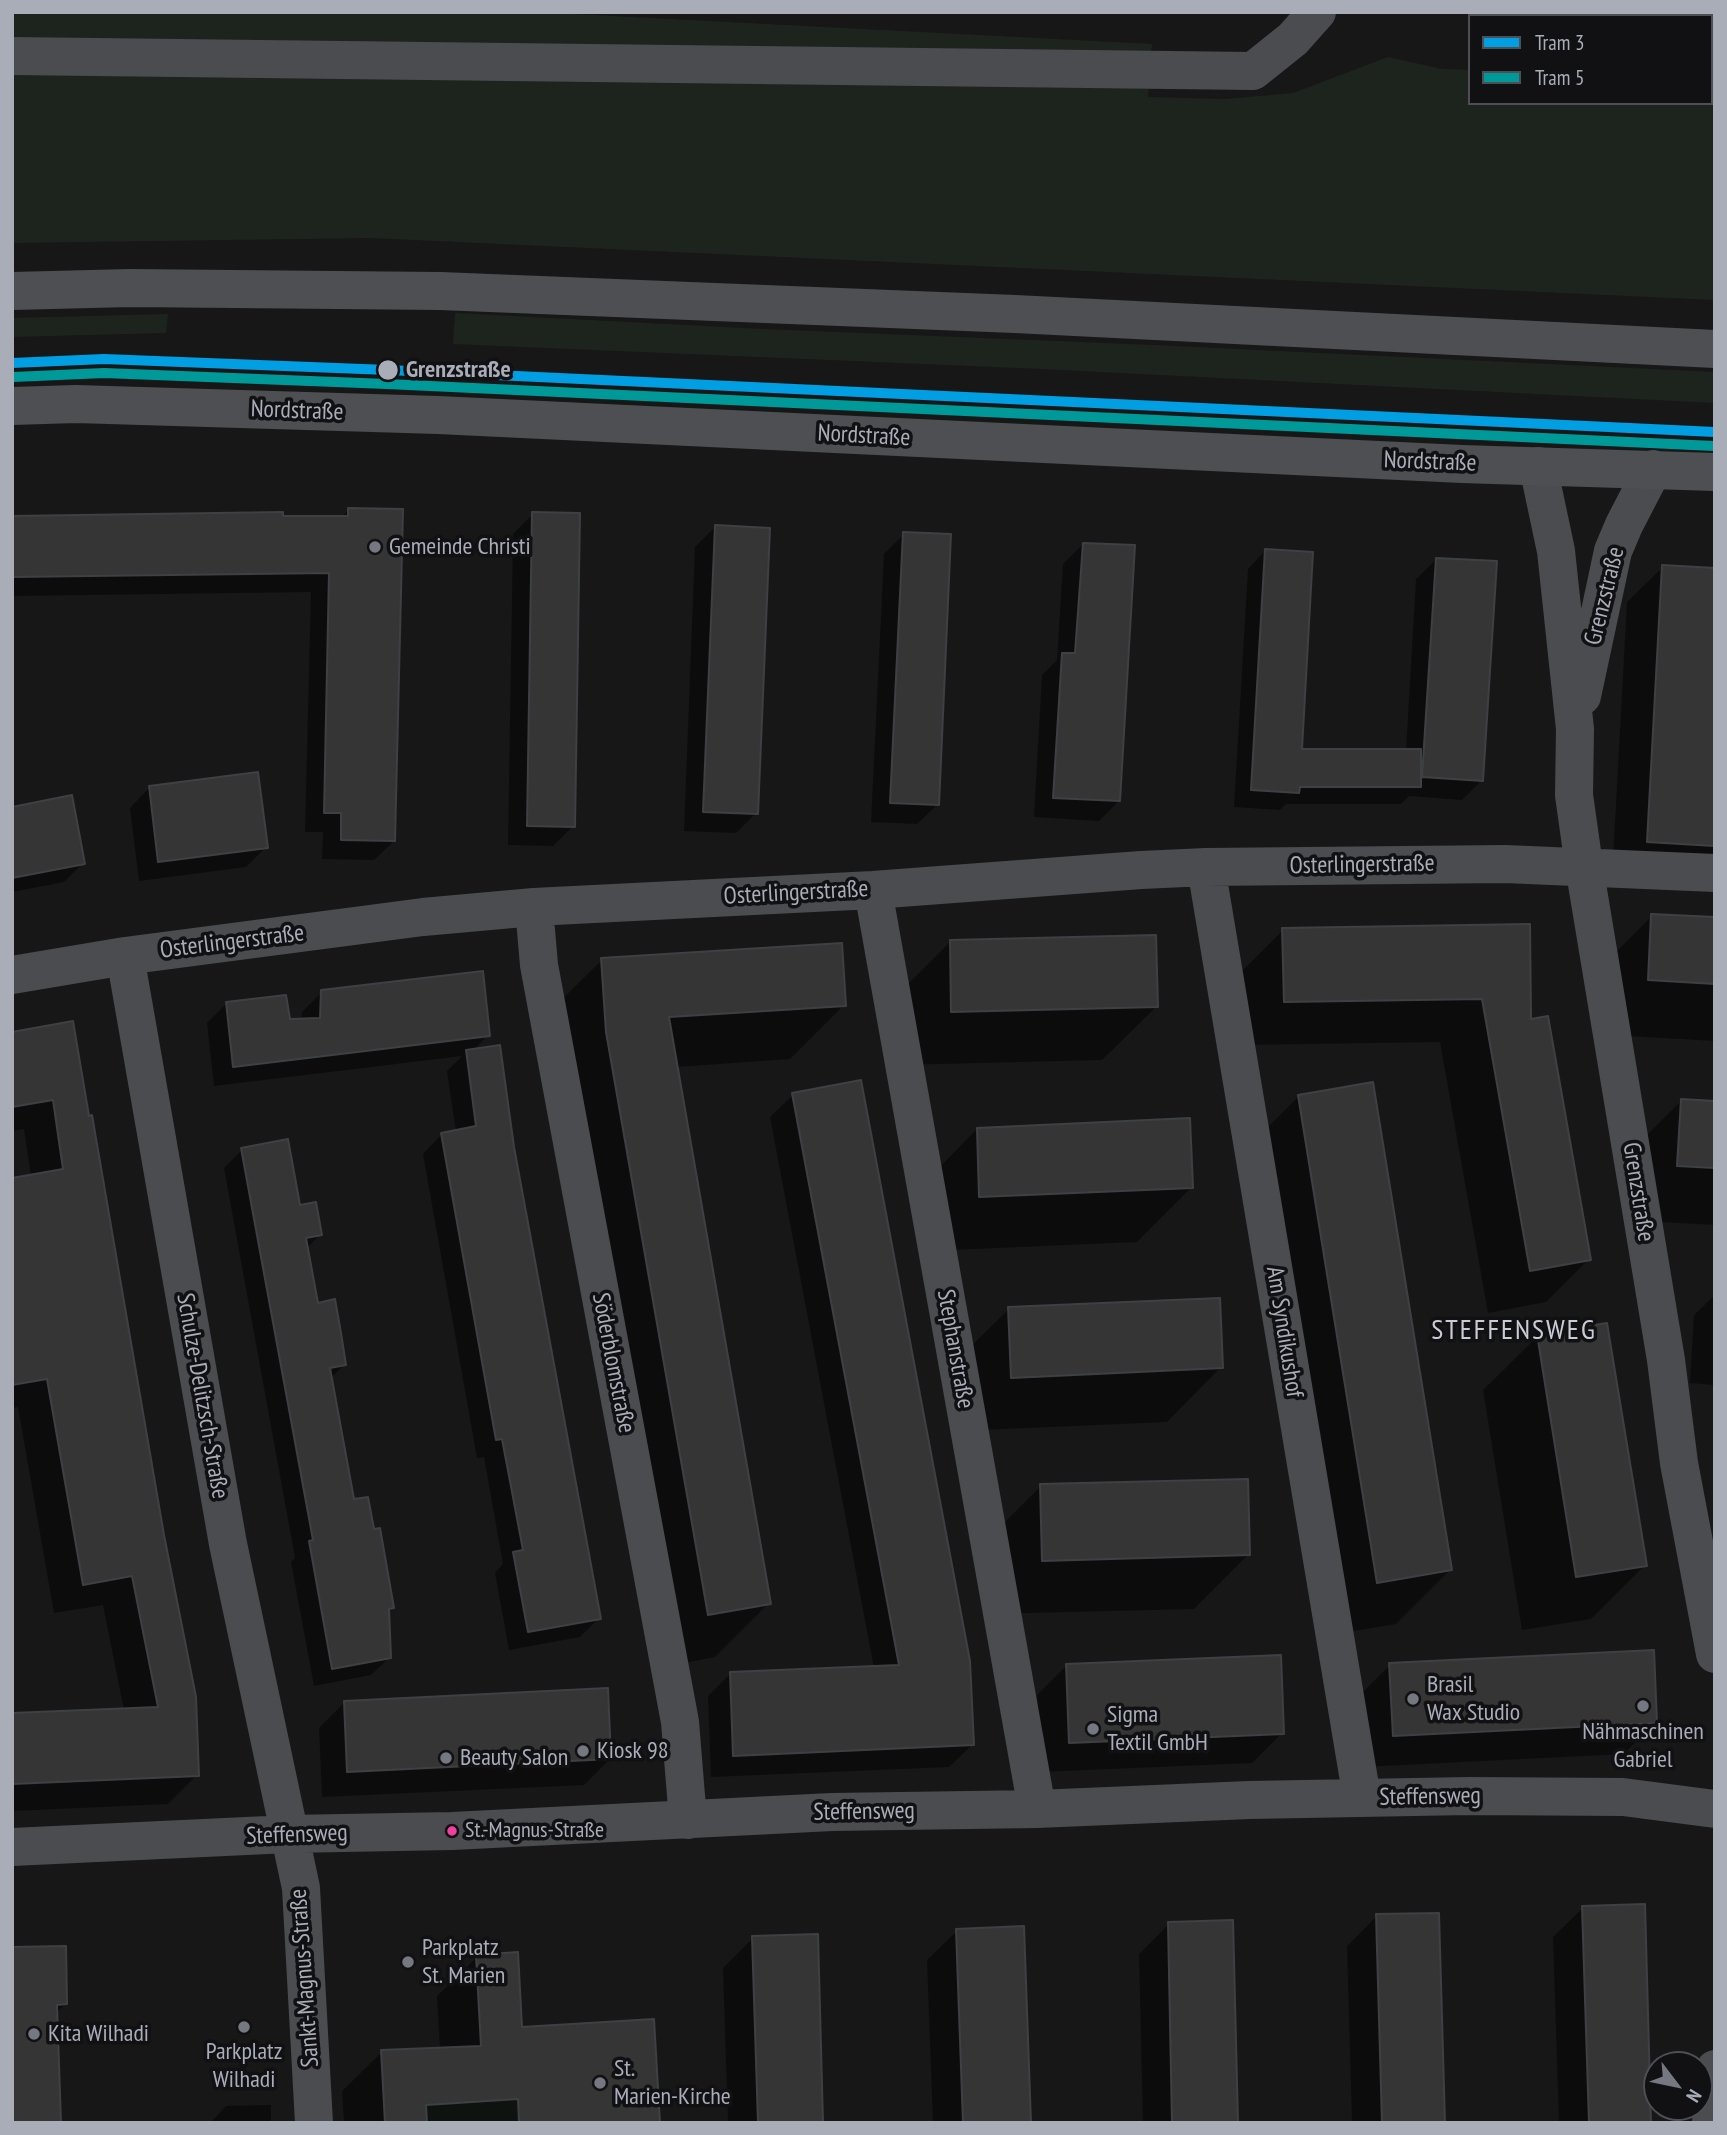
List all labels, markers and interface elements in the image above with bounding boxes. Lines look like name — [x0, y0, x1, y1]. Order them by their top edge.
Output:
legend — [1468, 14, 1713, 105]
text: Tram 3 — [1535, 29, 1584, 56]
text: Tram 5 — [1535, 64, 1584, 91]
place label: Grenzstraße — [406, 356, 511, 384]
marker: Grenzstraße — [376, 358, 400, 382]
street label: Nordstraße — [250, 395, 344, 427]
street label: Nordstraße — [817, 419, 911, 453]
street label: Nordstraße — [1383, 446, 1477, 478]
place label: Gemeinde Christi — [389, 533, 531, 561]
marker: Gemeinde Christi — [367, 539, 383, 555]
street label: Grenzstraße — [1579, 544, 1631, 648]
street label: Osterlingerstraße — [1289, 849, 1435, 881]
street label: Osterlingerstraße — [723, 875, 869, 911]
street label: Osterlingerstraße — [158, 919, 306, 965]
street label: Grenzstraße — [1616, 1140, 1660, 1244]
street label: Am Syndikushof — [1259, 1264, 1309, 1400]
street label: Stephanstraße — [930, 1287, 980, 1411]
street label: Schulze-Delitzsch-Straße — [170, 1291, 234, 1501]
street label: Söderblomstraße — [585, 1291, 641, 1435]
district label: STEFFENSWEG — [1433, 1314, 1595, 1348]
place label: Brasil Wax Studio — [1427, 1671, 1520, 1727]
marker: Brasil Wax Studio — [1405, 1691, 1421, 1707]
marker: Nähmaschinen Gabriel — [1635, 1698, 1651, 1714]
place label: Sigma Textil GmbH — [1107, 1701, 1208, 1757]
place label: Nähmaschinen Gabriel — [1582, 1718, 1704, 1774]
marker: Sigma Textil GmbH — [1085, 1721, 1101, 1737]
place label: Kiosk 98 — [597, 1737, 669, 1765]
marker: Kiosk 98 — [575, 1743, 591, 1759]
place label: Beauty Salon — [460, 1744, 568, 1772]
marker: Beauty Salon — [438, 1750, 454, 1766]
street label: Steffensweg — [1379, 1782, 1481, 1812]
street label: Steffensweg — [813, 1797, 915, 1827]
place label: St.-Magnus-Straße — [465, 1818, 604, 1844]
street label: Steffensweg — [246, 1819, 348, 1851]
marker: St.-Magnus-Straße — [445, 1824, 459, 1838]
street label: Sankt-Magnus-Straße — [284, 1888, 326, 2068]
place label: Parkplatz St. Marien — [422, 1934, 505, 1990]
marker: Parkplatz St. Marien — [400, 1954, 416, 1970]
marker: Parkplatz Wilhadi — [236, 2019, 252, 2035]
place label: Kita Wilhadi — [48, 2020, 149, 2048]
marker: Kita Wilhadi — [26, 2026, 42, 2042]
place label: Parkplatz Wilhadi — [206, 2038, 282, 2094]
north arrow — [1643, 2051, 1713, 2121]
place label: St. Marien-Kirche — [614, 2055, 731, 2111]
marker: St. Marien-Kirche — [592, 2075, 608, 2091]
text: N — [1681, 2085, 1707, 2107]

